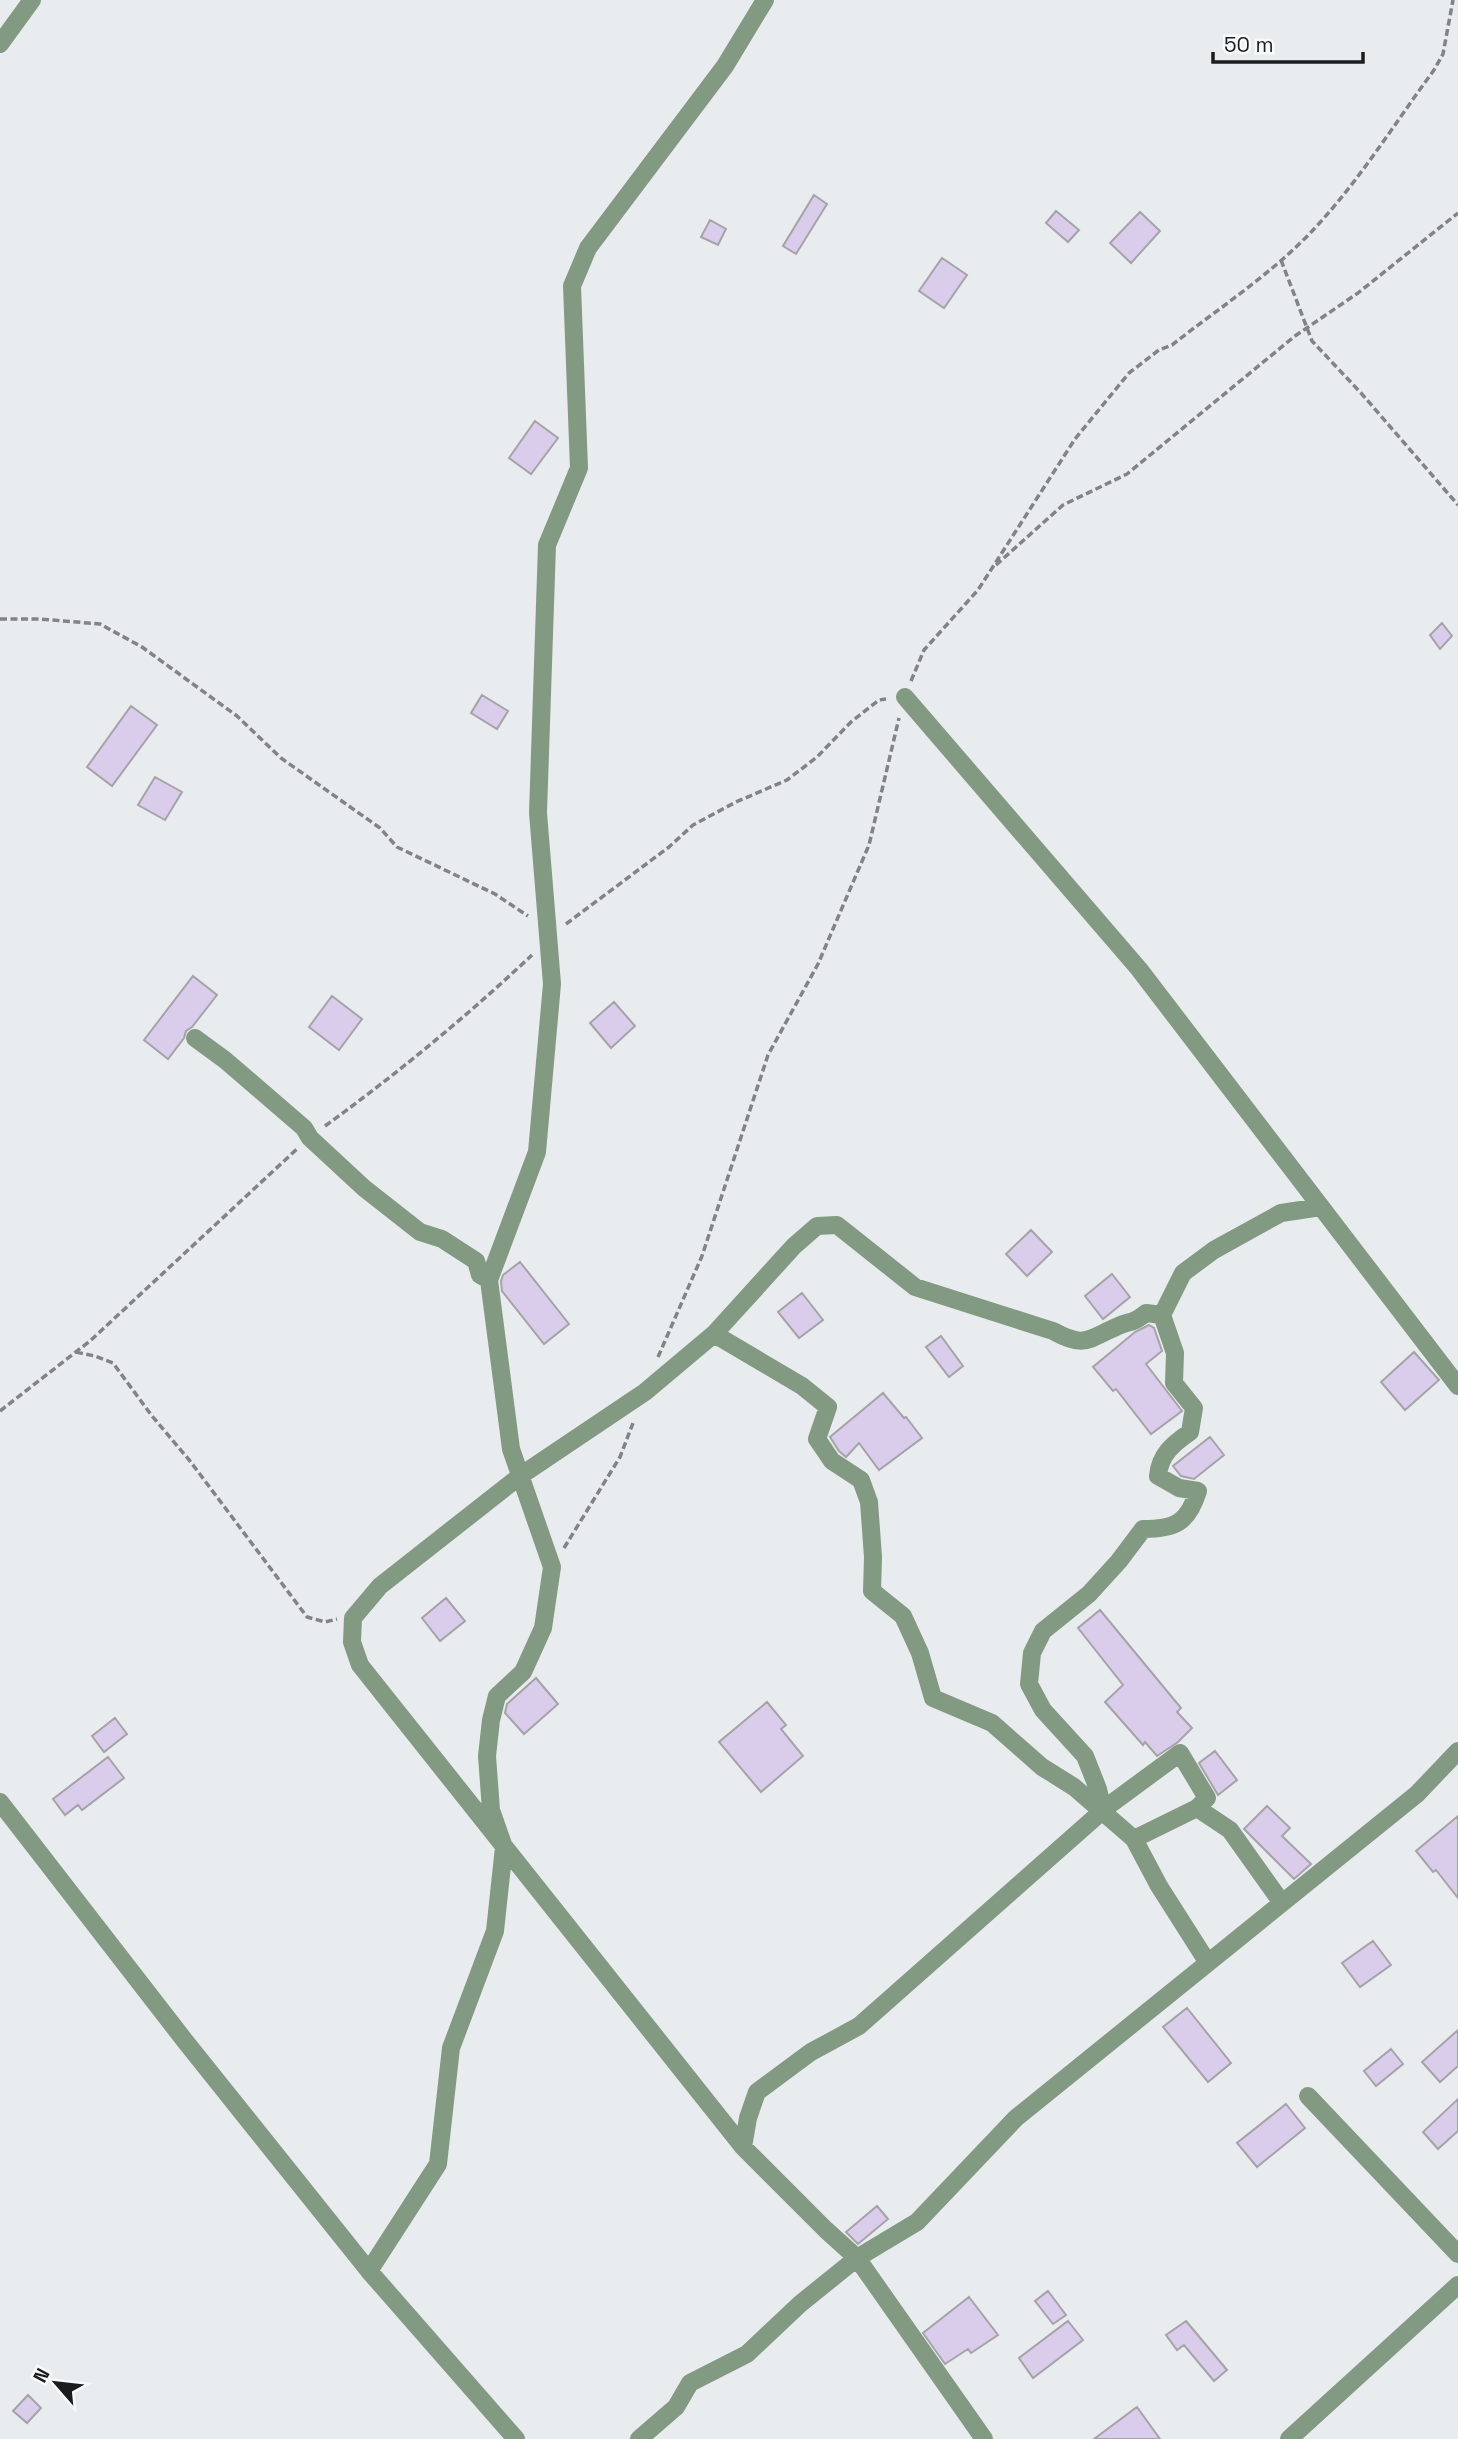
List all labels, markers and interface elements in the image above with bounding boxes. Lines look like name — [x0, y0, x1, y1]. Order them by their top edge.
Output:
scale bar — [1213, 21, 1364, 65]
text: 50 m — [1224, 31, 1274, 58]
north arrow — [21, 2348, 91, 2418]
text: N — [27, 2364, 55, 2387]

